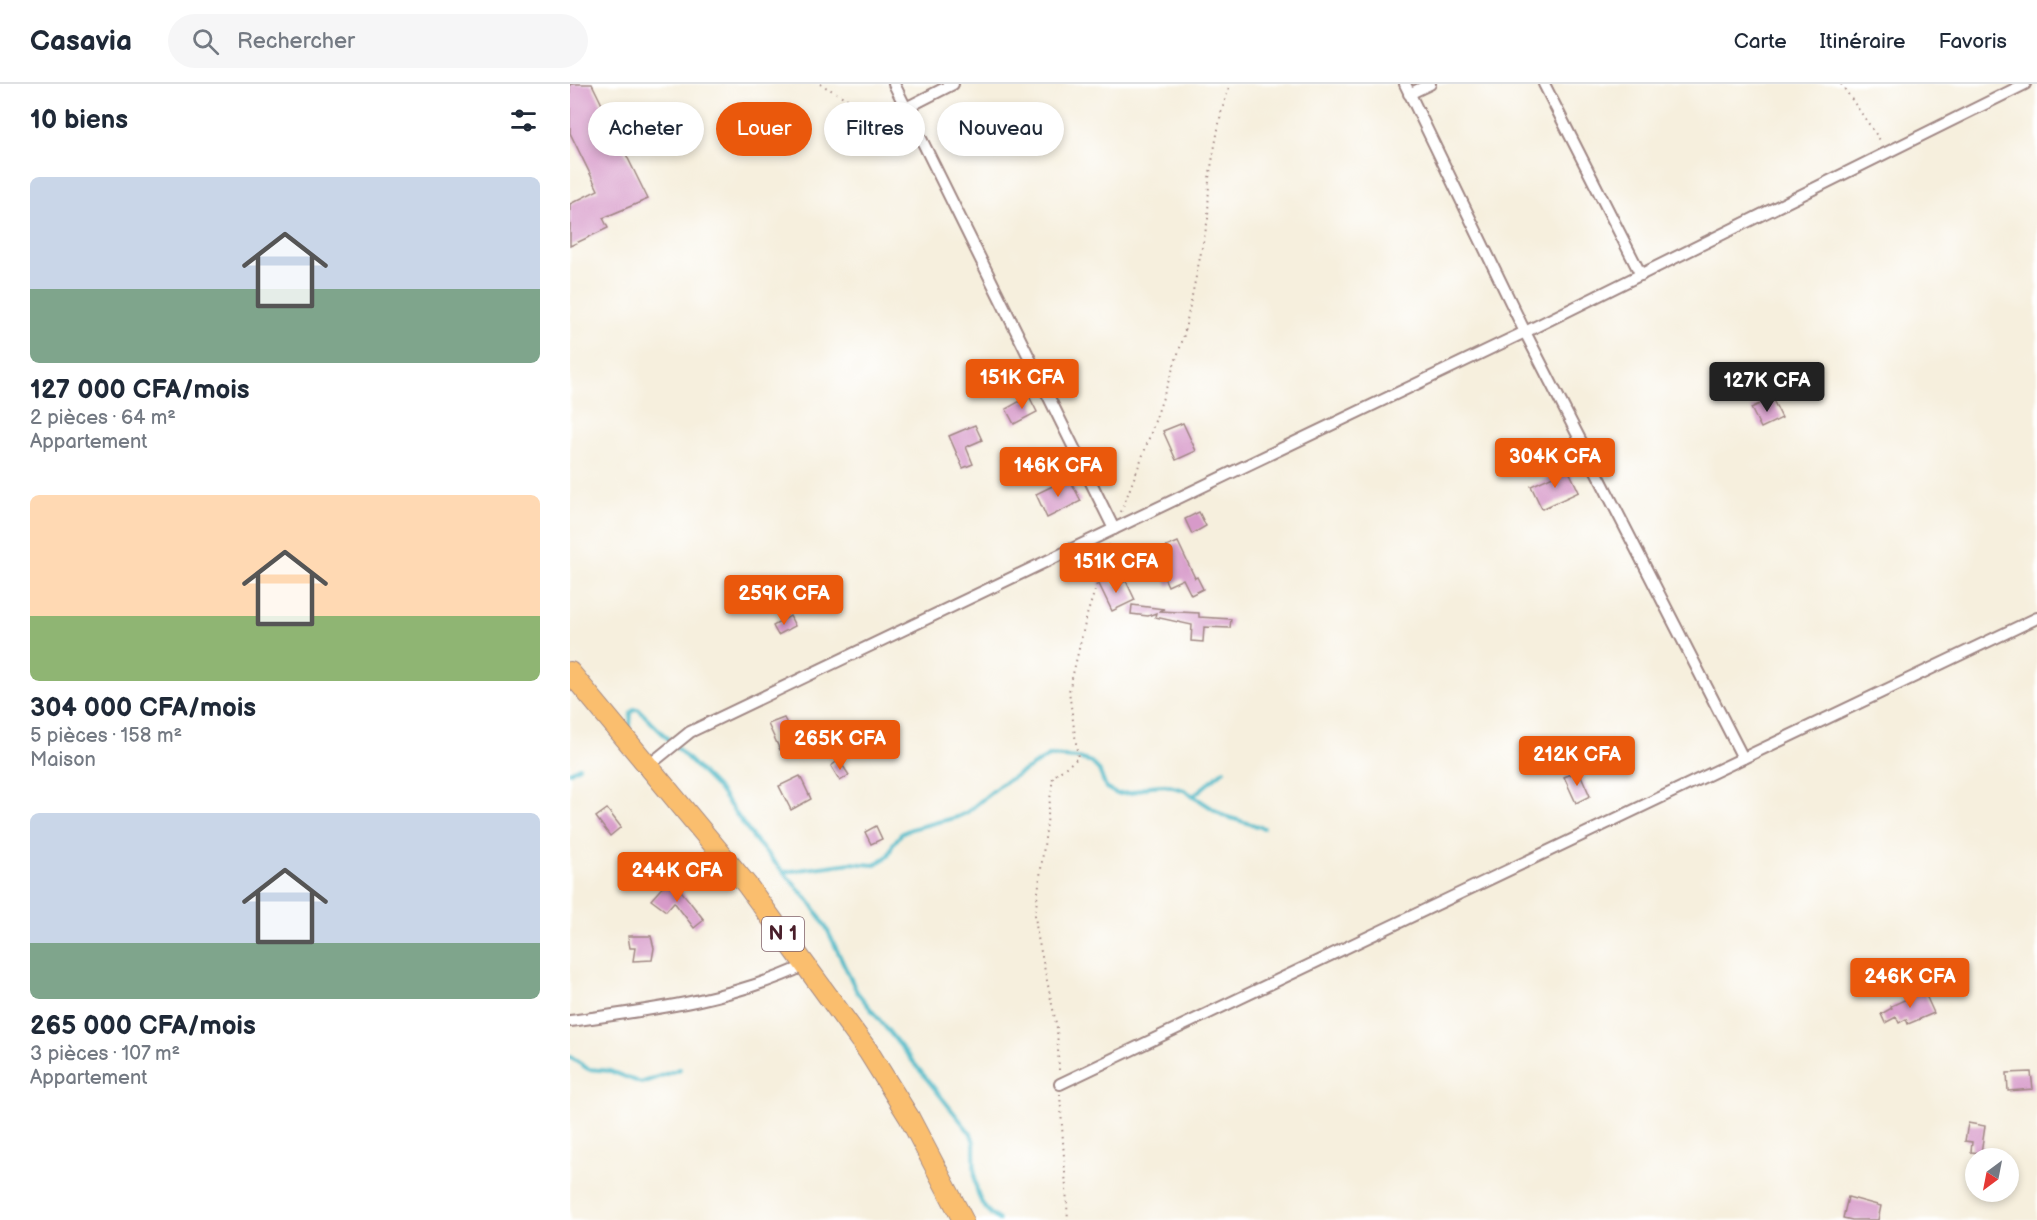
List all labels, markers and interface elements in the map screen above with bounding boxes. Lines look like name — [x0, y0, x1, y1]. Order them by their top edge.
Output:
search box — [168, 14, 588, 68]
text: Casavia — [30, 25, 132, 58]
icon: search — [189, 25, 222, 58]
text: Rechercher — [237, 28, 355, 55]
text: Carte — [1734, 29, 1787, 54]
text: Itinéraire — [1820, 29, 1906, 54]
text: Favoris — [1939, 29, 2007, 54]
chip: Acheter — [588, 102, 704, 156]
chip: Louer — [716, 102, 812, 156]
chip: Filtres — [824, 102, 925, 156]
chip: Nouveau — [937, 102, 1064, 156]
icon: filters — [507, 104, 540, 137]
text: 10 biens — [30, 105, 128, 136]
icon: home — [231, 216, 339, 324]
pin: 151K CFA — [960, 359, 1084, 410]
pin: 127K CFA — [1705, 362, 1829, 413]
text: 151K CFA — [980, 366, 1064, 390]
text: 127K CFA — [1723, 369, 1811, 393]
text: 127 000 CFA/mois — [30, 375, 250, 406]
text: 2 pièces · 64 m² — [30, 406, 176, 430]
text: Appartement — [30, 430, 147, 454]
pin: 304K CFA — [1493, 438, 1617, 489]
text: 304K CFA — [1509, 445, 1601, 469]
pin: 146K CFA — [996, 447, 1120, 498]
text: 146K CFA — [1014, 454, 1102, 478]
icon: home — [231, 534, 339, 642]
pin: 151K CFA — [1054, 543, 1178, 594]
text: 151K CFA — [1074, 550, 1158, 574]
pin: 259K CFA — [722, 575, 846, 626]
text: 259K CFA — [738, 582, 830, 606]
text: 304 000 CFA/mois — [30, 693, 256, 724]
pin: 265K CFA — [778, 720, 902, 771]
text: 5 pièces · 158 m² — [30, 724, 182, 748]
text: 265K CFA — [794, 727, 886, 751]
pin: 212K CFA — [1515, 736, 1639, 787]
text: 212K CFA — [1533, 743, 1621, 767]
text: Maison — [30, 748, 96, 772]
icon: home — [231, 852, 339, 960]
pin: 244K CFA — [615, 852, 739, 903]
text: 244K CFA — [632, 859, 722, 883]
road number: N 1 — [762, 917, 804, 951]
pin: 246K CFA — [1848, 958, 1972, 1009]
text: 246K CFA — [1864, 965, 1956, 989]
text: 265 000 CFA/mois — [30, 1011, 256, 1042]
text: 3 pièces · 107 m² — [30, 1042, 180, 1066]
text: Appartement — [30, 1066, 147, 1090]
north arrow — [1965, 1148, 2019, 1202]
map controls — [1965, 1148, 2019, 1202]

